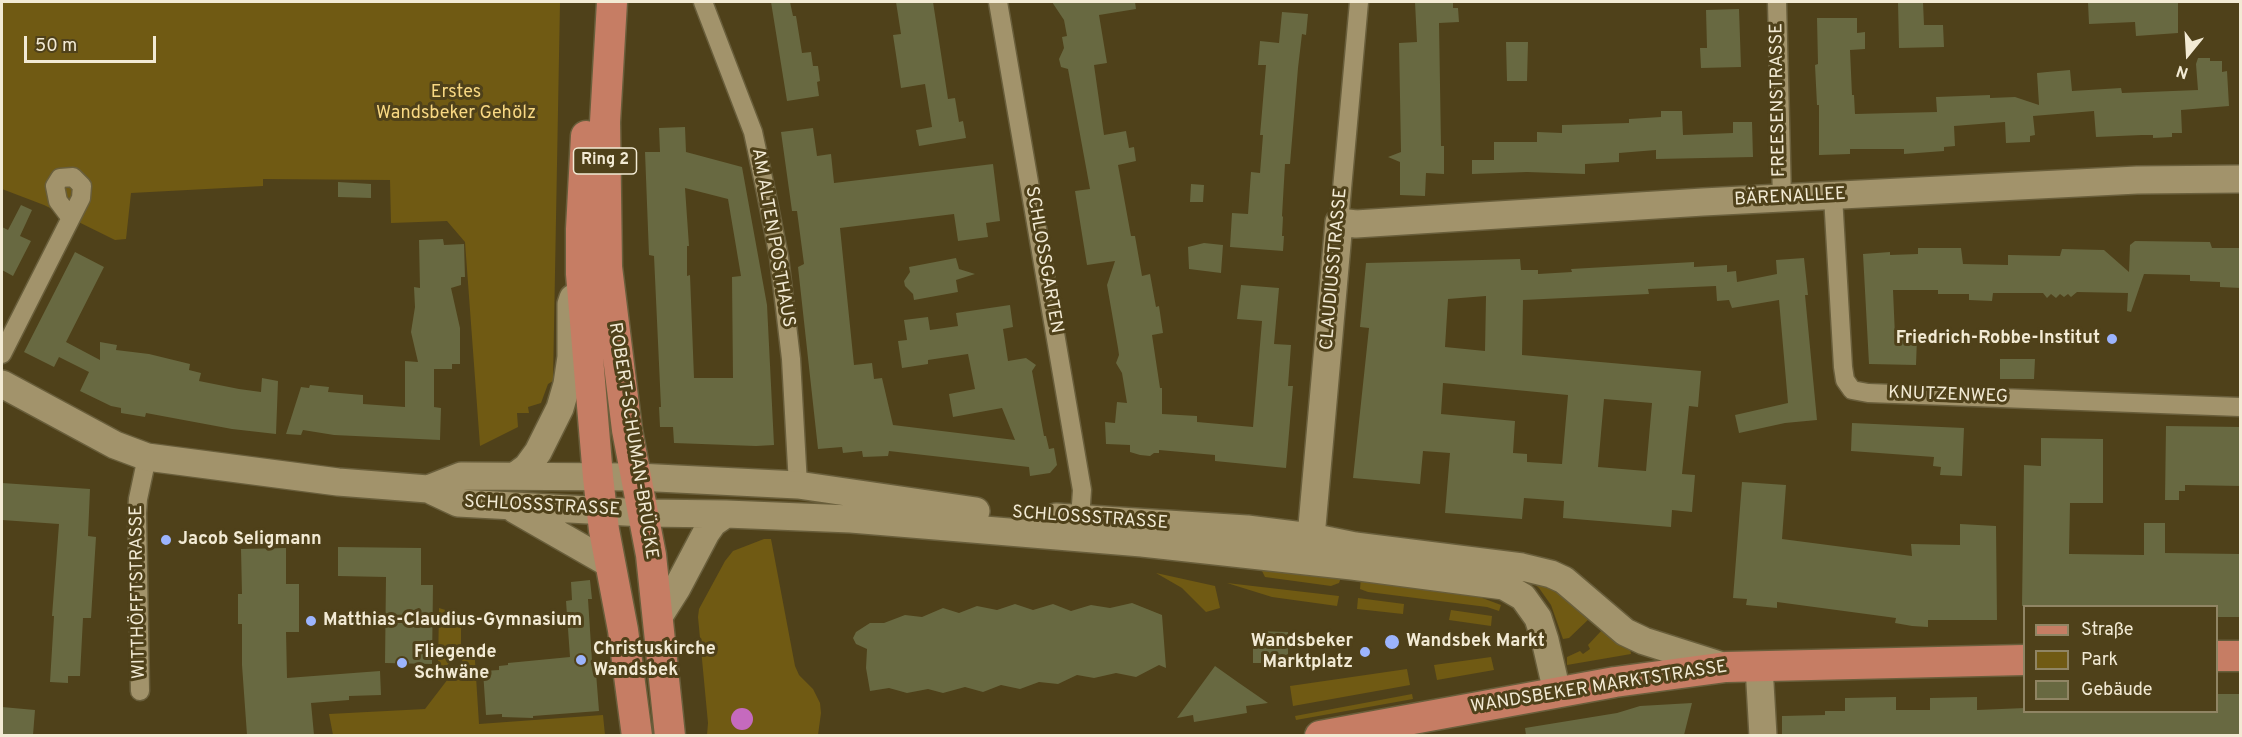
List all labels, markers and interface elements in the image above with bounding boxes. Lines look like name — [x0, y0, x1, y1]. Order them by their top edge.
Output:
street label: FREESENSTRASSE — [1767, 23, 1791, 177]
scale bar — [27, 24, 159, 62]
north arrow — [2158, 24, 2218, 84]
text: 50 m — [35, 35, 77, 58]
text: N — [2174, 60, 2191, 82]
park label: Erstes Wandsbeker Gehölz — [376, 82, 536, 124]
street label: AM ALTEN POSTHAUS — [746, 147, 798, 329]
road number: Ring 2 — [574, 148, 636, 174]
street label: BÄRENALLEE — [1734, 184, 1846, 212]
street label: SCHLOSSGARTEN — [1019, 185, 1067, 335]
street label: CLAUDIUSSTRASSE — [1317, 187, 1353, 351]
street label: ROBERT-SCHUMAN-BRÜCKE — [603, 321, 661, 561]
place label: Friedrich-Robbe-Institut — [1896, 328, 2100, 350]
marker: Friedrich-Robbe-Institut — [2105, 332, 2119, 346]
street label: KNUTZENWEG — [1888, 383, 2008, 409]
street label: SCHLOSSSTRASSE — [463, 492, 621, 522]
street label: SCHLOSSSTRASSE — [1011, 503, 1169, 535]
street label: WITTHÖFFTSTRASSE — [127, 505, 151, 679]
place label: Jacob Seligmann — [178, 529, 322, 551]
marker: Jacob Seligmann — [159, 533, 173, 547]
legend — [2023, 605, 2218, 713]
place label: Matthias-Claudius-Gymnasium — [323, 610, 582, 632]
marker: Matthias-Claudius-Gymnasium — [304, 614, 318, 628]
text: Straße — [2081, 619, 2133, 642]
place label: Wandsbeker Marktplatz — [1251, 631, 1353, 674]
place label: Wandsbek Markt — [1406, 631, 1545, 653]
marker: Wandsbek Markt — [1383, 633, 1401, 651]
place label: Christuskirche Wandsbek — [593, 639, 716, 682]
place label: Fliegende Schwäne — [414, 642, 496, 684]
marker: Wandsbeker Marktplatz — [1358, 645, 1372, 659]
text: Park — [2081, 649, 2118, 672]
marker: Christuskirche Wandsbek — [574, 653, 588, 667]
marker: Fliegende Schwäne — [395, 656, 409, 670]
street label: WANDSBEKER MARKTSTRASSE — [1469, 657, 1729, 719]
text: Gebäude — [2081, 679, 2153, 702]

